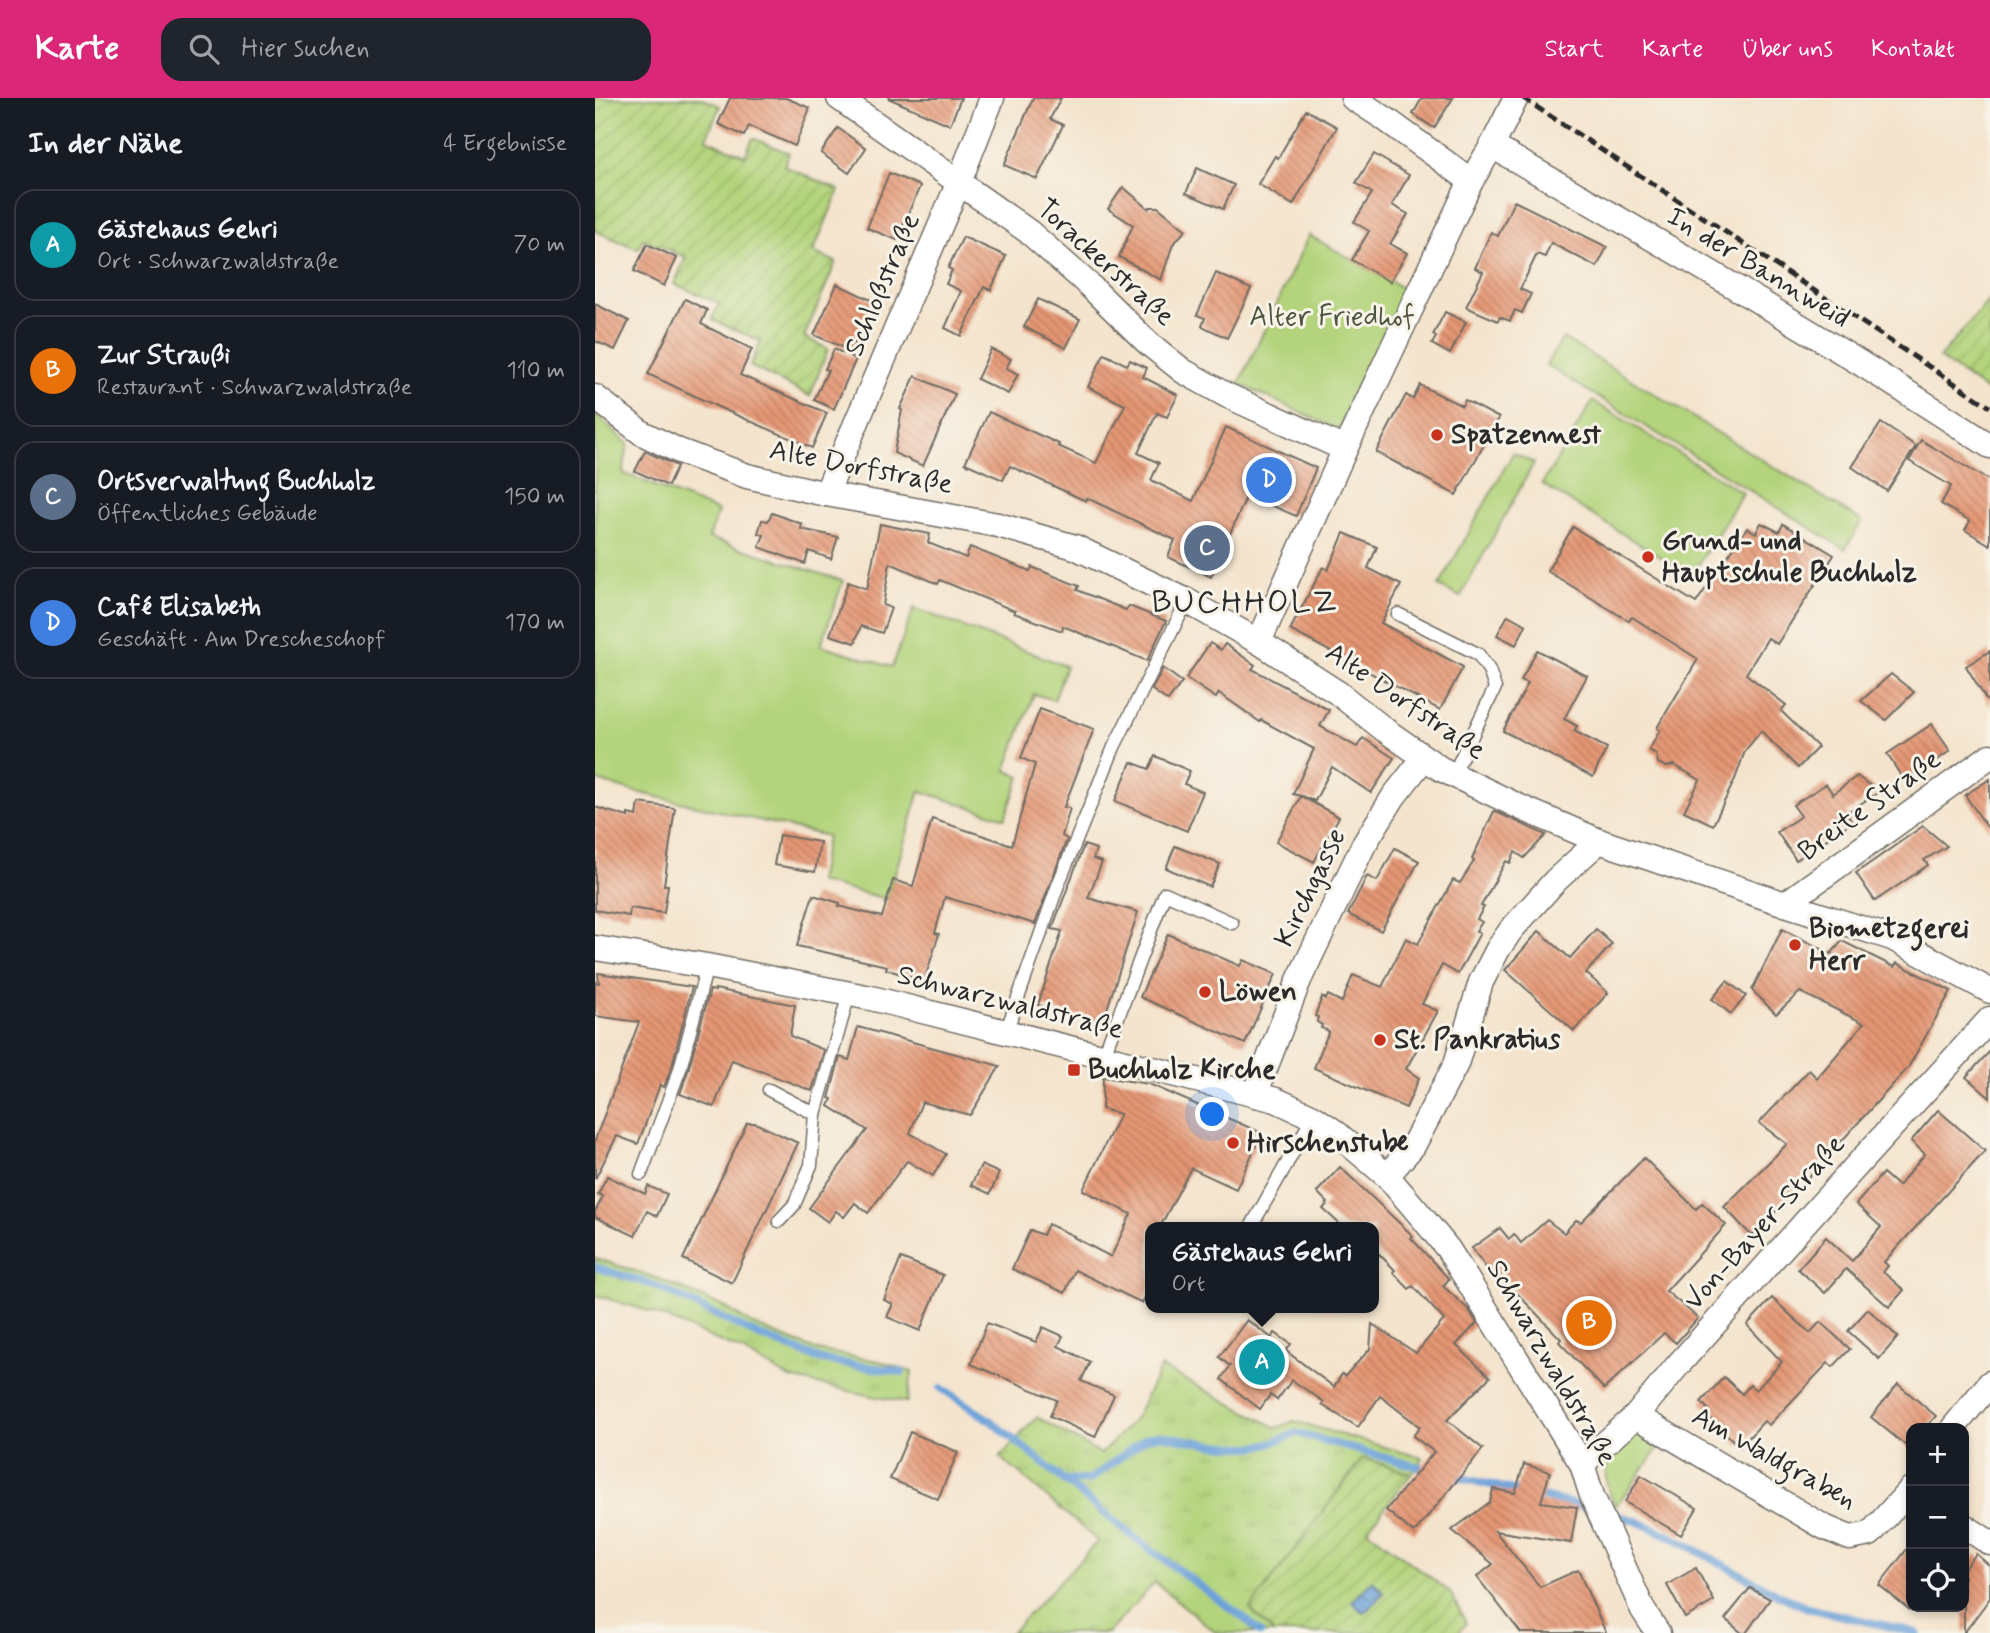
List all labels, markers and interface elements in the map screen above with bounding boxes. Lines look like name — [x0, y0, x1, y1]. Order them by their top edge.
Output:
search box — [161, 18, 651, 81]
text: Karte — [35, 27, 119, 71]
icon: search — [185, 30, 223, 68]
text: Hier suchen — [241, 32, 370, 66]
text: Start — [1544, 34, 1604, 65]
text: Karte — [1642, 34, 1703, 65]
text: Über uns — [1741, 34, 1833, 65]
text: Kontakt — [1871, 34, 1955, 65]
text: In der Nähe — [28, 124, 183, 163]
text: 4 Ergebnisse — [443, 129, 567, 159]
street label: Torackerstraße — [1028, 191, 1182, 335]
street label: In der Bannweid — [1660, 199, 1856, 337]
street label: Schloßstraße — [836, 208, 930, 362]
text: Gästehaus Gehri — [97, 213, 278, 247]
text: A — [45, 230, 61, 260]
text: 70 m — [513, 230, 565, 260]
text: Ort · Schwarzwaldstraße — [97, 247, 339, 277]
park label: Alter Friedhof — [1249, 299, 1415, 336]
text: Zur Straußi — [97, 339, 230, 373]
text: B — [46, 356, 60, 386]
text: 110 m — [506, 356, 565, 386]
text: Restaurant · Schwarzwaldstraße — [97, 373, 412, 403]
place label: Spatzennest — [1451, 417, 1602, 454]
marker: Spatzennest — [1429, 427, 1445, 443]
street label: Alte Dorfstraße — [766, 432, 956, 504]
pin: D — [1246, 454, 1292, 506]
text: Ortsverwaltung Buchholz — [97, 465, 375, 499]
text: C — [45, 482, 61, 512]
text: 150 m — [504, 482, 565, 512]
text: Öffentliches Gebäude — [97, 499, 318, 529]
pin: C — [1184, 522, 1230, 574]
place label: Grund- und Hauptschule Buchholz — [1662, 523, 1917, 592]
marker: Grund- und Hauptschule Buchholz — [1640, 549, 1656, 565]
district label: BUCHHOLZ — [1151, 582, 1339, 624]
text: Café Elisabeth — [97, 591, 261, 625]
text: D — [45, 608, 61, 638]
text: 170 m — [505, 608, 565, 638]
text: Geschäft · Am Drescheschopf — [97, 625, 385, 655]
street label: Alte Dorfstraße — [1318, 635, 1492, 769]
street label: Breite Straße — [1791, 742, 1949, 870]
street label: Kirchgasse — [1266, 822, 1356, 954]
place label: Biometzgerei Herr — [1809, 911, 1969, 980]
marker: Biometzgerei Herr — [1787, 937, 1803, 953]
street label: Schwarzwaldstraße — [893, 957, 1127, 1049]
place label: Löwen — [1219, 974, 1297, 1011]
marker: Löwen — [1197, 984, 1213, 1000]
place label: St. Pankratius — [1394, 1022, 1561, 1059]
marker: St. Pankratius — [1372, 1032, 1388, 1048]
place label: Buchholz Kirche — [1088, 1052, 1276, 1089]
marker: Buchholz Kirche — [1066, 1062, 1082, 1078]
your location — [1195, 1097, 1229, 1131]
place label: Hirschenstube — [1247, 1125, 1409, 1162]
street label: Von-Bayer-Straße — [1676, 1127, 1854, 1319]
marker: Hirschenstube — [1225, 1135, 1241, 1151]
popup — [1145, 1222, 1379, 1313]
text: Gästehaus Gehri — [1172, 1236, 1352, 1270]
street label: Schwarzwaldstraße — [1477, 1253, 1625, 1473]
text: Ort — [1172, 1270, 1205, 1300]
pin: B — [1566, 1297, 1612, 1349]
pin: A — [1239, 1336, 1285, 1388]
street label: Am Waldgraben — [1684, 1398, 1863, 1522]
map controls — [1906, 1423, 1969, 1612]
button: + — [1906, 1423, 1969, 1486]
button: − — [1906, 1486, 1969, 1549]
button: locate — [1906, 1549, 1969, 1612]

